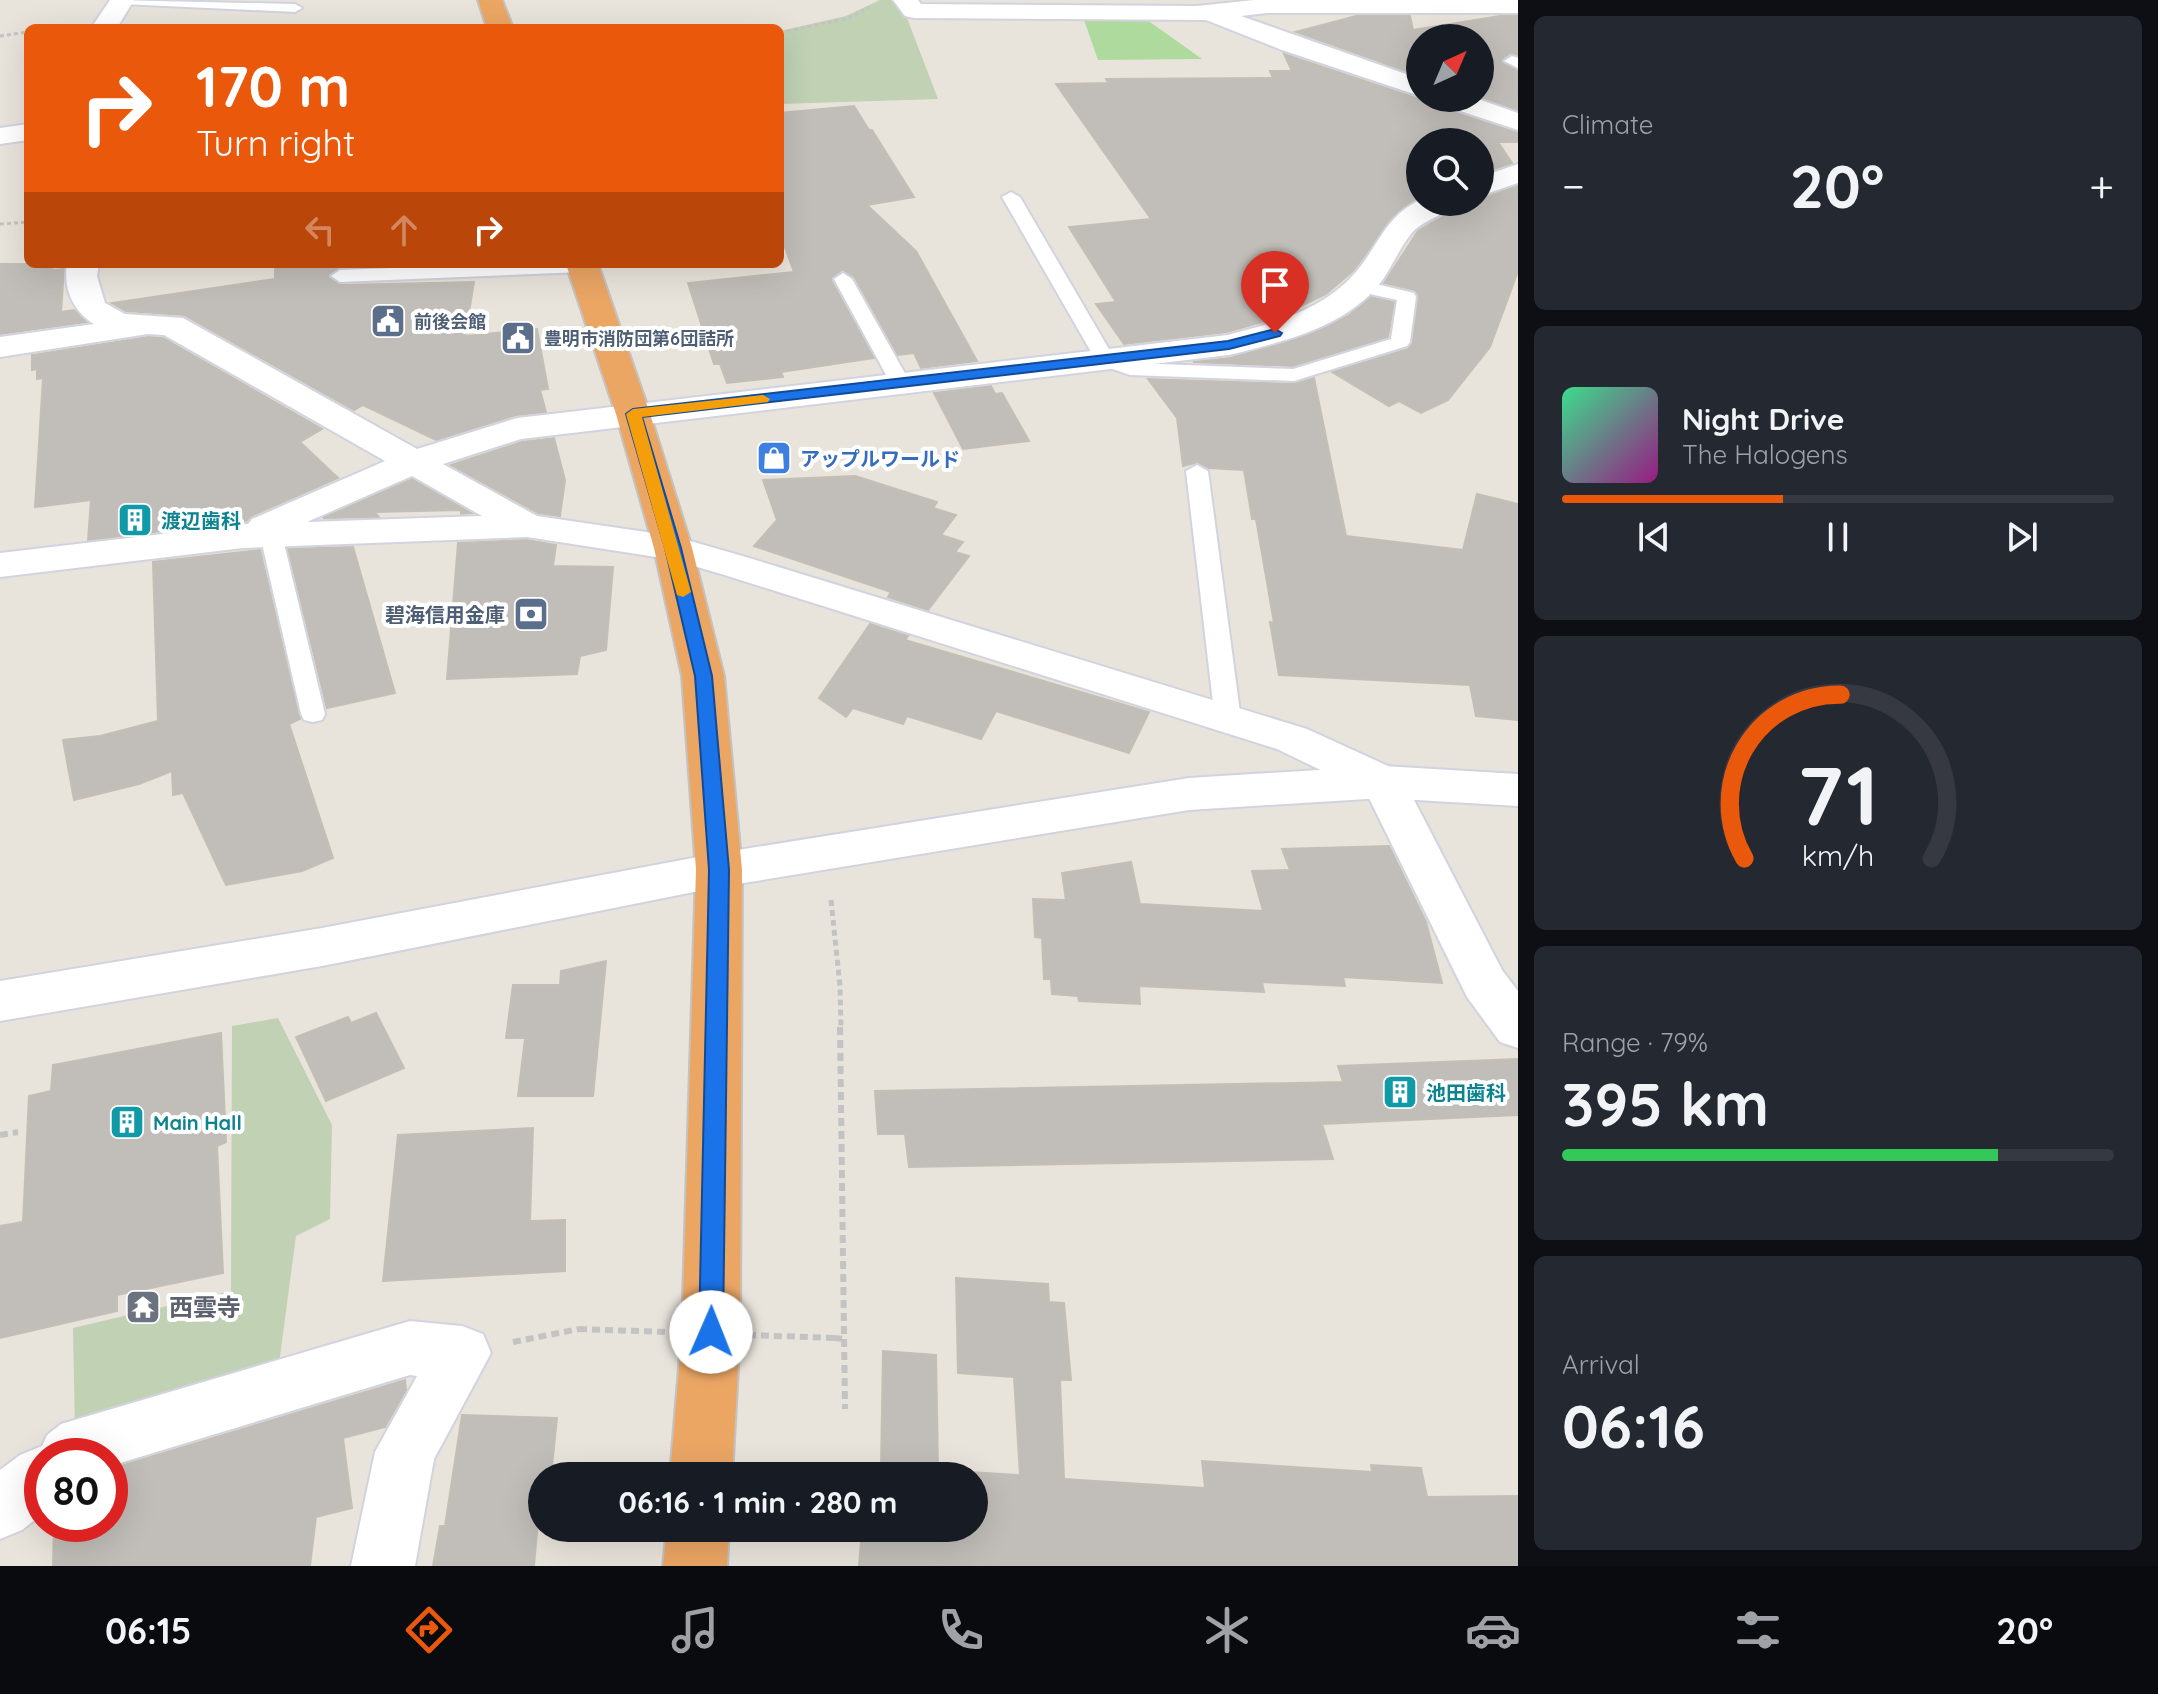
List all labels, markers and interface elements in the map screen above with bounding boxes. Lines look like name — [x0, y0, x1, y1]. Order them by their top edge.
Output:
north arrow — [1406, 24, 1494, 112]
map controls — [1406, 24, 1494, 216]
text: 170 m — [196, 51, 350, 121]
icon: right — [64, 56, 168, 160]
text: Climate — [1562, 108, 1653, 141]
text: Turn right — [196, 120, 355, 165]
button: search — [1406, 128, 1494, 216]
text: 20° — [1790, 148, 1884, 223]
text: − — [1562, 158, 1585, 213]
text: + — [2089, 158, 2114, 213]
icon: left — [298, 208, 342, 252]
icon: ahead — [382, 208, 426, 252]
icon: right — [466, 208, 510, 252]
pin — [1241, 251, 1309, 333]
icon: arrive — [1253, 263, 1297, 307]
public building icon: 前後会館 — [369, 302, 407, 340]
place label: 前後会館 — [414, 310, 486, 333]
public building icon: 豊明市消防団第6団詰所 — [499, 319, 537, 357]
place label: 豊明市消防団第6団詰所 — [544, 327, 734, 350]
text: Night Drive — [1682, 400, 1844, 438]
text: The Halogens — [1682, 438, 1848, 471]
shop icon: アップルワールド — [755, 439, 793, 477]
place label: アップルワールド — [800, 446, 960, 471]
building icon: 渡辺歯科 — [116, 501, 154, 539]
place label: 渡辺歯科 — [161, 508, 241, 533]
icon: previous — [1632, 515, 1676, 559]
icon: pause — [1816, 515, 1860, 559]
icon: next — [2000, 515, 2044, 559]
bank icon: 碧海信用金庫 — [512, 595, 550, 633]
place label: 碧海信用金庫 — [385, 602, 505, 627]
text: 71 — [1797, 742, 1879, 846]
text: km/h — [1802, 837, 1874, 873]
text: Range · 79% — [1562, 1026, 1708, 1059]
text: 395 km — [1562, 1066, 1769, 1141]
building icon: 池田歯科 — [1381, 1073, 1419, 1111]
place label: 池田歯科 — [1426, 1080, 1506, 1105]
building icon: Main Hall — [108, 1103, 146, 1141]
place label: Main Hall — [153, 1110, 242, 1135]
temple icon: 西雲寺 — [124, 1288, 162, 1326]
position arrow — [669, 1290, 753, 1374]
place label: 西雲寺 — [169, 1292, 241, 1322]
text: Arrival — [1562, 1348, 1640, 1381]
text: 06:16 — [1562, 1388, 1705, 1463]
speed limit sign: 80 — [24, 1438, 128, 1542]
text: 06:16 · 1 min · 280 m — [618, 1483, 898, 1521]
icon: directions — [401, 1602, 457, 1658]
icon: music — [667, 1602, 723, 1658]
icon: phone — [933, 1602, 989, 1658]
icon: climate — [1199, 1602, 1255, 1658]
icon: car — [1465, 1602, 1521, 1658]
icon: filters — [1730, 1602, 1786, 1658]
text: 06:15 — [105, 1608, 192, 1653]
text: 20° — [1996, 1608, 2053, 1653]

